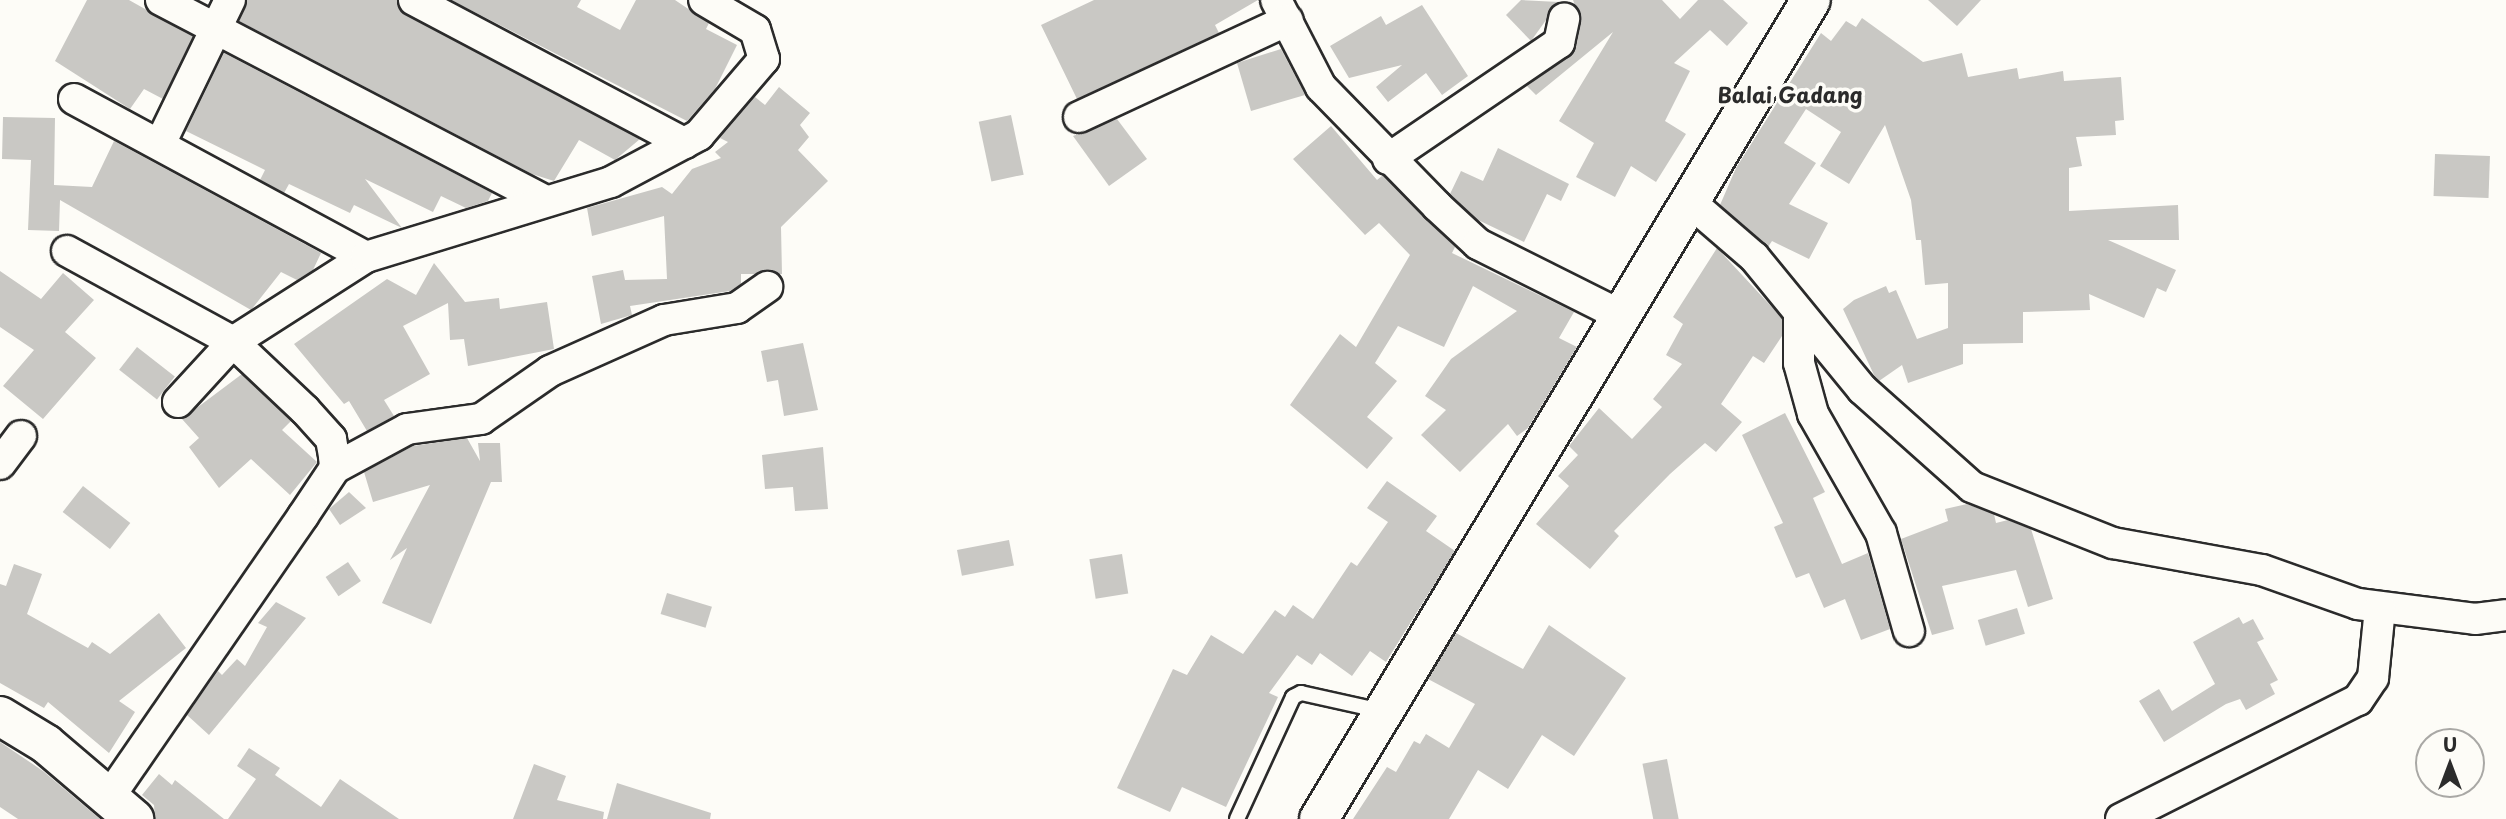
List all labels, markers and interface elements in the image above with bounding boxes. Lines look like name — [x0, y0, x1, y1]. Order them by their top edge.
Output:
district label: Balai Gadang — [1717, 81, 1863, 107]
north arrow — [2415, 728, 2485, 798]
text: U — [2443, 730, 2457, 758]

